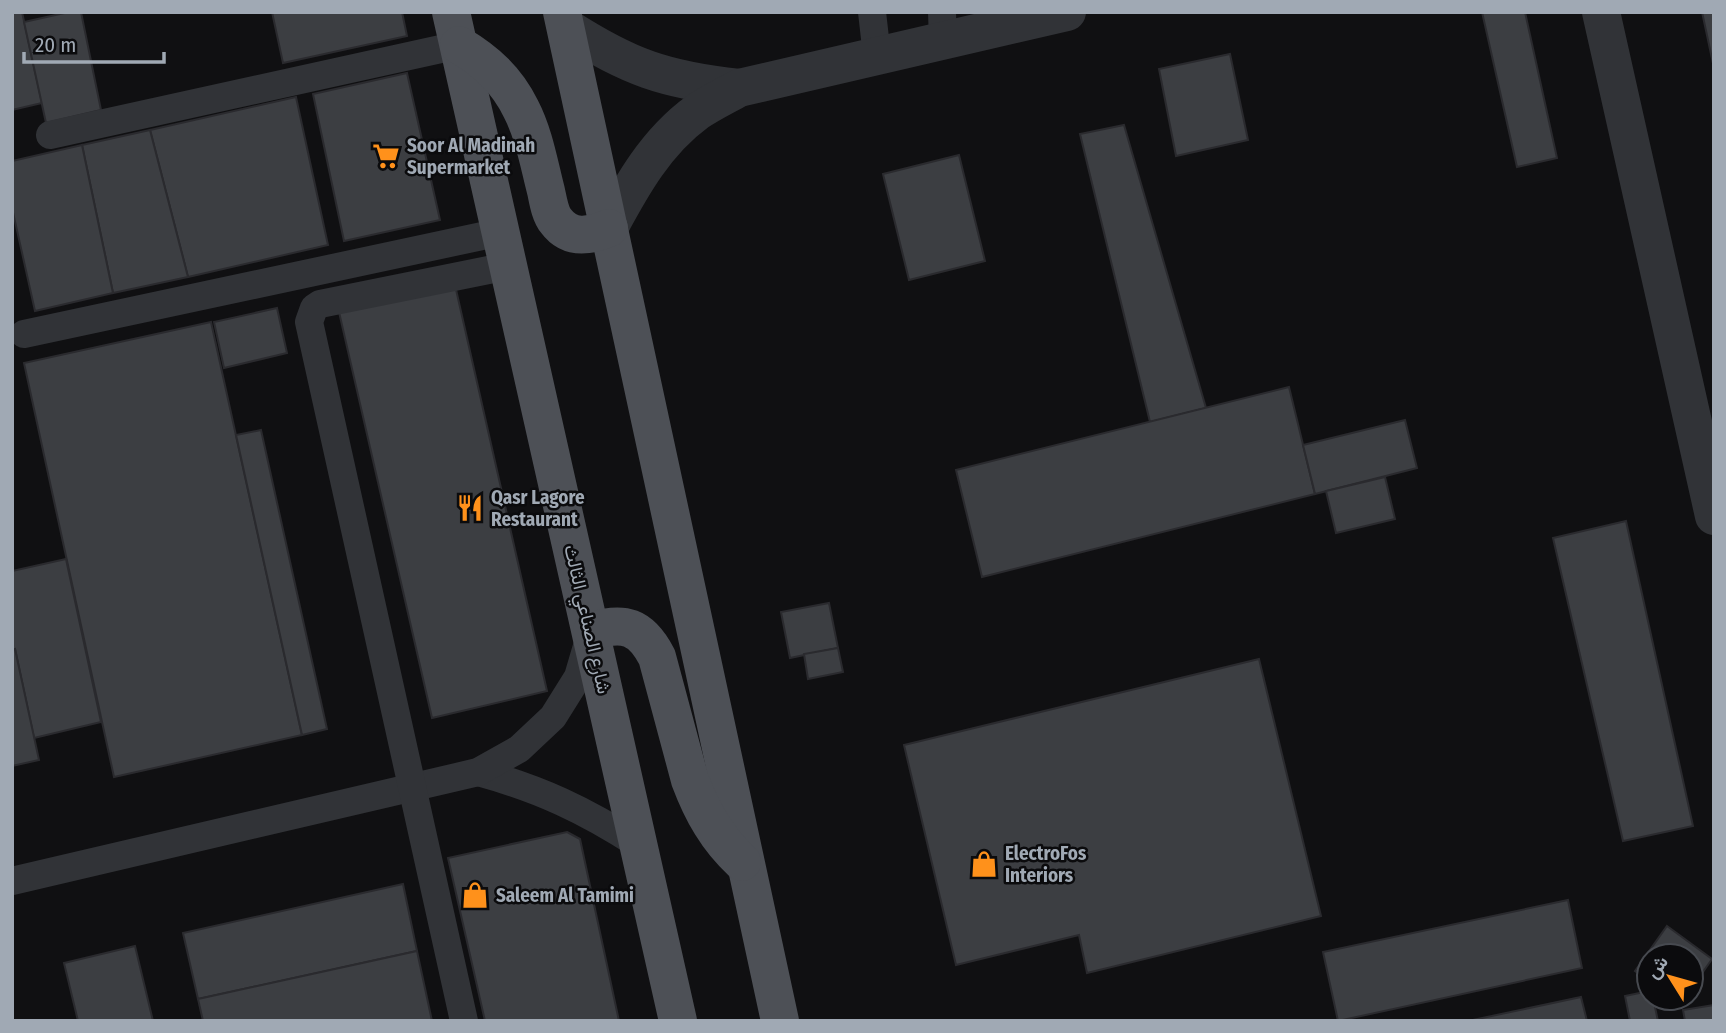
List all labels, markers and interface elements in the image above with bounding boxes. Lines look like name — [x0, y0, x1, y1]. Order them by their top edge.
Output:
scale bar — [24, 21, 164, 65]
text: 20 m — [35, 32, 76, 58]
place label: Soor Al Madinah Supermarket — [407, 134, 535, 179]
supermarket icon: Soor Al Madinah Supermarket — [371, 141, 401, 171]
place label: Qasr Lagore Restaurant — [491, 486, 585, 531]
restaurant icon: Qasr Lagore Restaurant — [455, 493, 485, 523]
street label: شارع الصناعي الثالث — [555, 542, 616, 697]
place label: ElectroFos Interiors — [1005, 842, 1087, 887]
shop icon: ElectroFos Interiors — [969, 849, 999, 879]
shop icon: Saleem Al Tamimi — [460, 880, 490, 910]
place label: Saleem Al Tamimi — [496, 884, 634, 907]
north arrow — [1635, 942, 1705, 1012]
text: ش — [1641, 951, 1673, 983]

